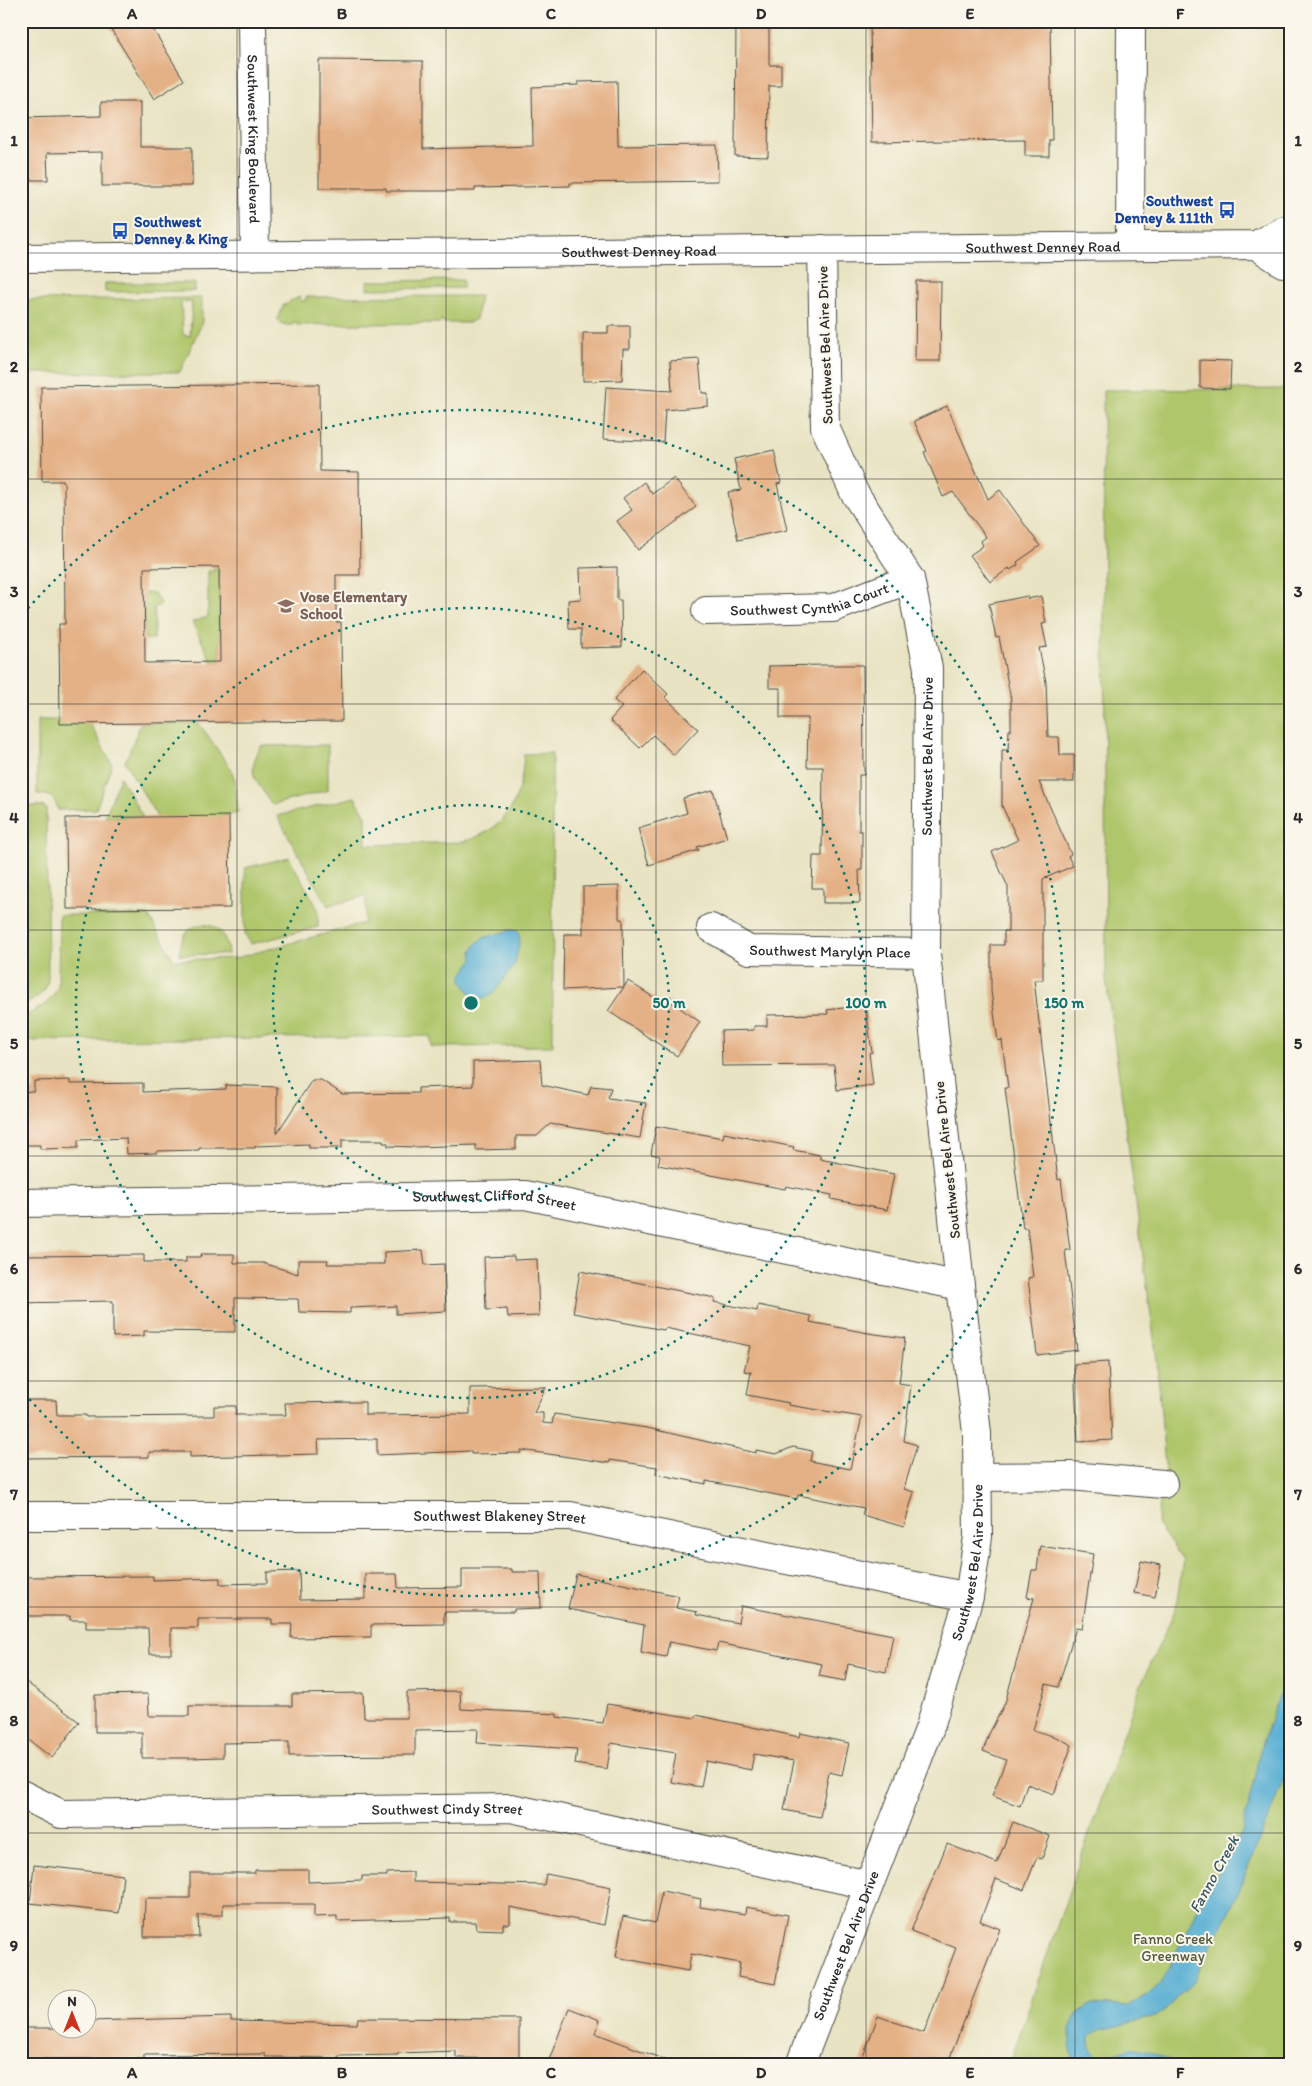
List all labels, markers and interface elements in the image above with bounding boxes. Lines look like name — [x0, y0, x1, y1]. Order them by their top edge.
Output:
text: A — [126, 4, 138, 23]
text: B — [337, 4, 348, 23]
text: C — [546, 4, 557, 23]
text: D — [756, 4, 767, 23]
text: E — [966, 4, 975, 23]
text: F — [1176, 4, 1185, 23]
street label: Southwest King Boulevard — [243, 54, 264, 224]
text: 1 — [10, 131, 18, 150]
text: 1 — [1294, 131, 1302, 150]
place label: Southwest Denney & 111th — [1115, 192, 1213, 228]
bus stop icon: Southwest Denney & 111th — [1217, 200, 1237, 220]
place label: Southwest Denney & King — [134, 213, 228, 249]
bus stop icon: Southwest Denney & King — [110, 221, 130, 241]
street label: Southwest Denney Road — [965, 237, 1121, 257]
street label: Southwest Denney Road — [561, 242, 717, 261]
street label: Southwest Bel Aire Drive — [813, 265, 837, 425]
text: 2 — [10, 357, 19, 376]
text: 2 — [1294, 357, 1303, 376]
street label: Southwest Cynthia Court — [730, 579, 891, 619]
text: 3 — [10, 582, 19, 601]
text: 3 — [1294, 582, 1303, 601]
place label: Vose Elementary School — [300, 588, 408, 623]
school or university icon: Vose Elementary School — [276, 596, 296, 616]
street label: Southwest Bel Aire Drive — [918, 677, 937, 836]
text: 4 — [9, 808, 19, 827]
text: 4 — [1293, 808, 1303, 827]
street label: Southwest Marylyn Place — [749, 941, 911, 962]
centre of rings — [462, 994, 480, 1012]
text: 50 m — [652, 994, 686, 1012]
text: 100 m — [845, 994, 887, 1012]
text: 150 m — [1044, 994, 1084, 1012]
text: 5 — [10, 1034, 19, 1053]
text: 5 — [1294, 1034, 1303, 1053]
street label: Southwest Bel Aire Drive — [930, 1080, 964, 1240]
street label: Southwest Clifford Street — [413, 1186, 578, 1215]
text: 6 — [10, 1259, 19, 1278]
text: 6 — [1294, 1259, 1303, 1278]
street label: Southwest Bel Aire Drive — [947, 1484, 987, 1643]
text: 7 — [9, 1485, 18, 1504]
text: 7 — [1293, 1485, 1302, 1504]
street label: Southwest Blakeney Street — [414, 1506, 588, 1528]
text: 8 — [10, 1711, 19, 1730]
text: 8 — [1294, 1711, 1303, 1730]
street label: Southwest Cindy Street — [371, 1799, 525, 1819]
water label: Fanno Creek — [1185, 1831, 1243, 1916]
street label: Southwest Bel Aire Drive — [809, 1868, 883, 2023]
park label: Fanno Creek Greenway — [1133, 1930, 1213, 1965]
text: 9 — [10, 1936, 18, 1955]
text: 9 — [1294, 1936, 1302, 1955]
north arrow — [48, 1988, 98, 2038]
text: N — [67, 1993, 77, 2010]
text: A — [126, 2063, 138, 2082]
text: B — [337, 2063, 348, 2082]
text: C — [546, 2063, 557, 2082]
text: D — [756, 2063, 767, 2082]
text: E — [966, 2063, 975, 2082]
text: F — [1176, 2063, 1185, 2082]

